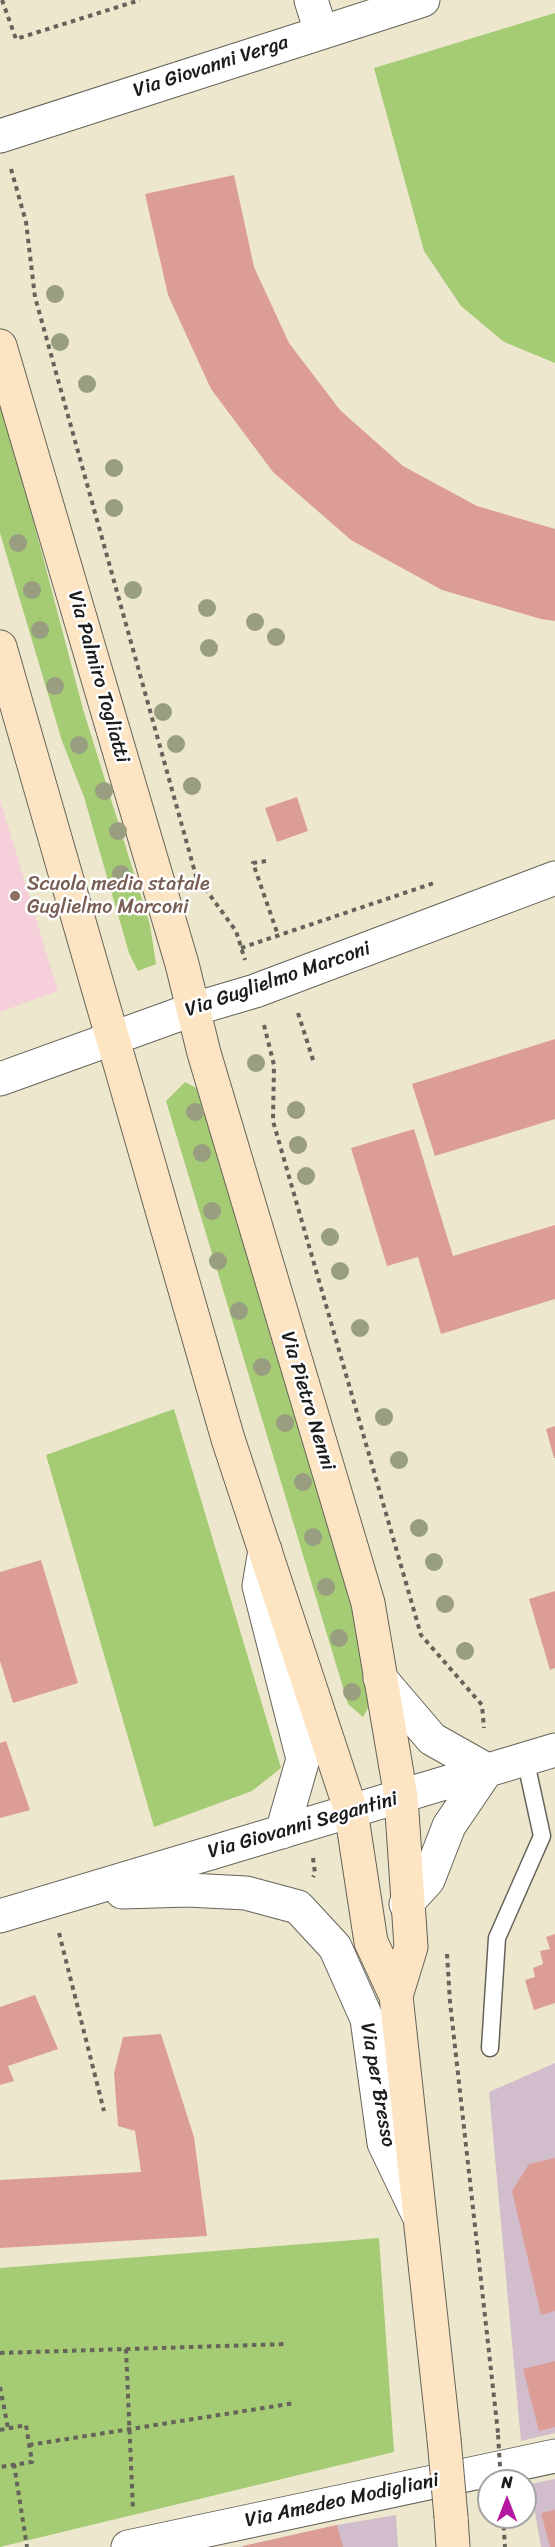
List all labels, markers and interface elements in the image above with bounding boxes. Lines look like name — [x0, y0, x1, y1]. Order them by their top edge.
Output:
street label: Via Giovanni Verga — [131, 31, 291, 103]
street label: Via Palmiro Togliatti — [62, 588, 134, 766]
place label: Scuola media statale Guglielmo Marconi — [27, 873, 210, 920]
marker: Scuola media statale Guglielmo Marconi — [8, 889, 22, 903]
street label: Via Guglielmo Marconi — [182, 937, 374, 1023]
street label: Via Pietro Nenni — [274, 1329, 340, 1473]
street label: Via Giovanni Segantini — [205, 1787, 401, 1865]
street label: Via per Bresso — [354, 2021, 400, 2149]
text: N — [501, 2468, 513, 2497]
street label: Via Amedeo Modigliani — [243, 2469, 441, 2533]
north arrow — [477, 2469, 537, 2529]

